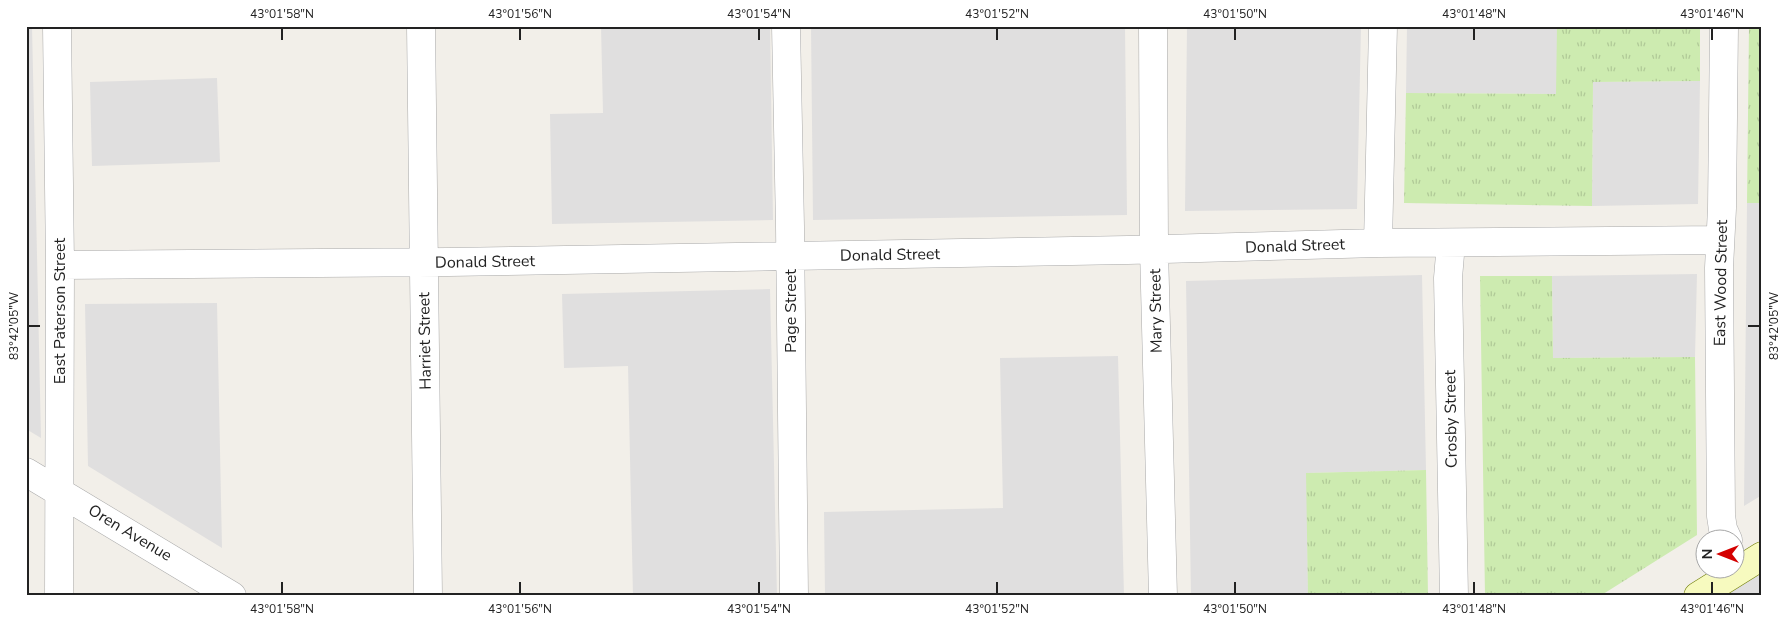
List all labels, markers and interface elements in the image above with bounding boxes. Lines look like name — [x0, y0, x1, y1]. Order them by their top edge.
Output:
text: 43°01'58"N — [250, 6, 314, 22]
text: 43°01'56"N — [488, 6, 552, 22]
text: 43°01'54"N — [727, 6, 791, 22]
text: 43°01'52"N — [965, 6, 1029, 22]
text: 43°01'50"N — [1203, 6, 1267, 22]
text: 43°01'48"N — [1442, 6, 1506, 22]
text: 43°01'46"N — [1680, 6, 1744, 22]
street label: East Wood Street — [1709, 219, 1733, 346]
street label: Donald Street — [1245, 233, 1346, 259]
street label: East Paterson Street — [49, 237, 71, 384]
street label: Donald Street — [840, 243, 941, 267]
street label: Donald Street — [435, 250, 536, 274]
street label: Mary Street — [1144, 268, 1168, 353]
street label: Page Street — [780, 269, 802, 353]
text: 83°42'05"W — [6, 292, 22, 360]
street label: Harriet Street — [413, 292, 437, 390]
text: 83°42'05"W — [1766, 292, 1782, 360]
street label: Crosby Street — [1439, 369, 1463, 468]
street label: Oren Avenue — [84, 499, 176, 567]
north arrow — [1696, 530, 1746, 580]
text: N — [1698, 549, 1717, 559]
text: 43°01'58"N — [250, 601, 314, 617]
text: 43°01'56"N — [488, 601, 552, 617]
text: 43°01'54"N — [727, 601, 791, 617]
text: 43°01'52"N — [965, 601, 1029, 617]
text: 43°01'50"N — [1203, 601, 1267, 617]
text: 43°01'48"N — [1442, 601, 1506, 617]
text: 43°01'46"N — [1680, 601, 1744, 617]

